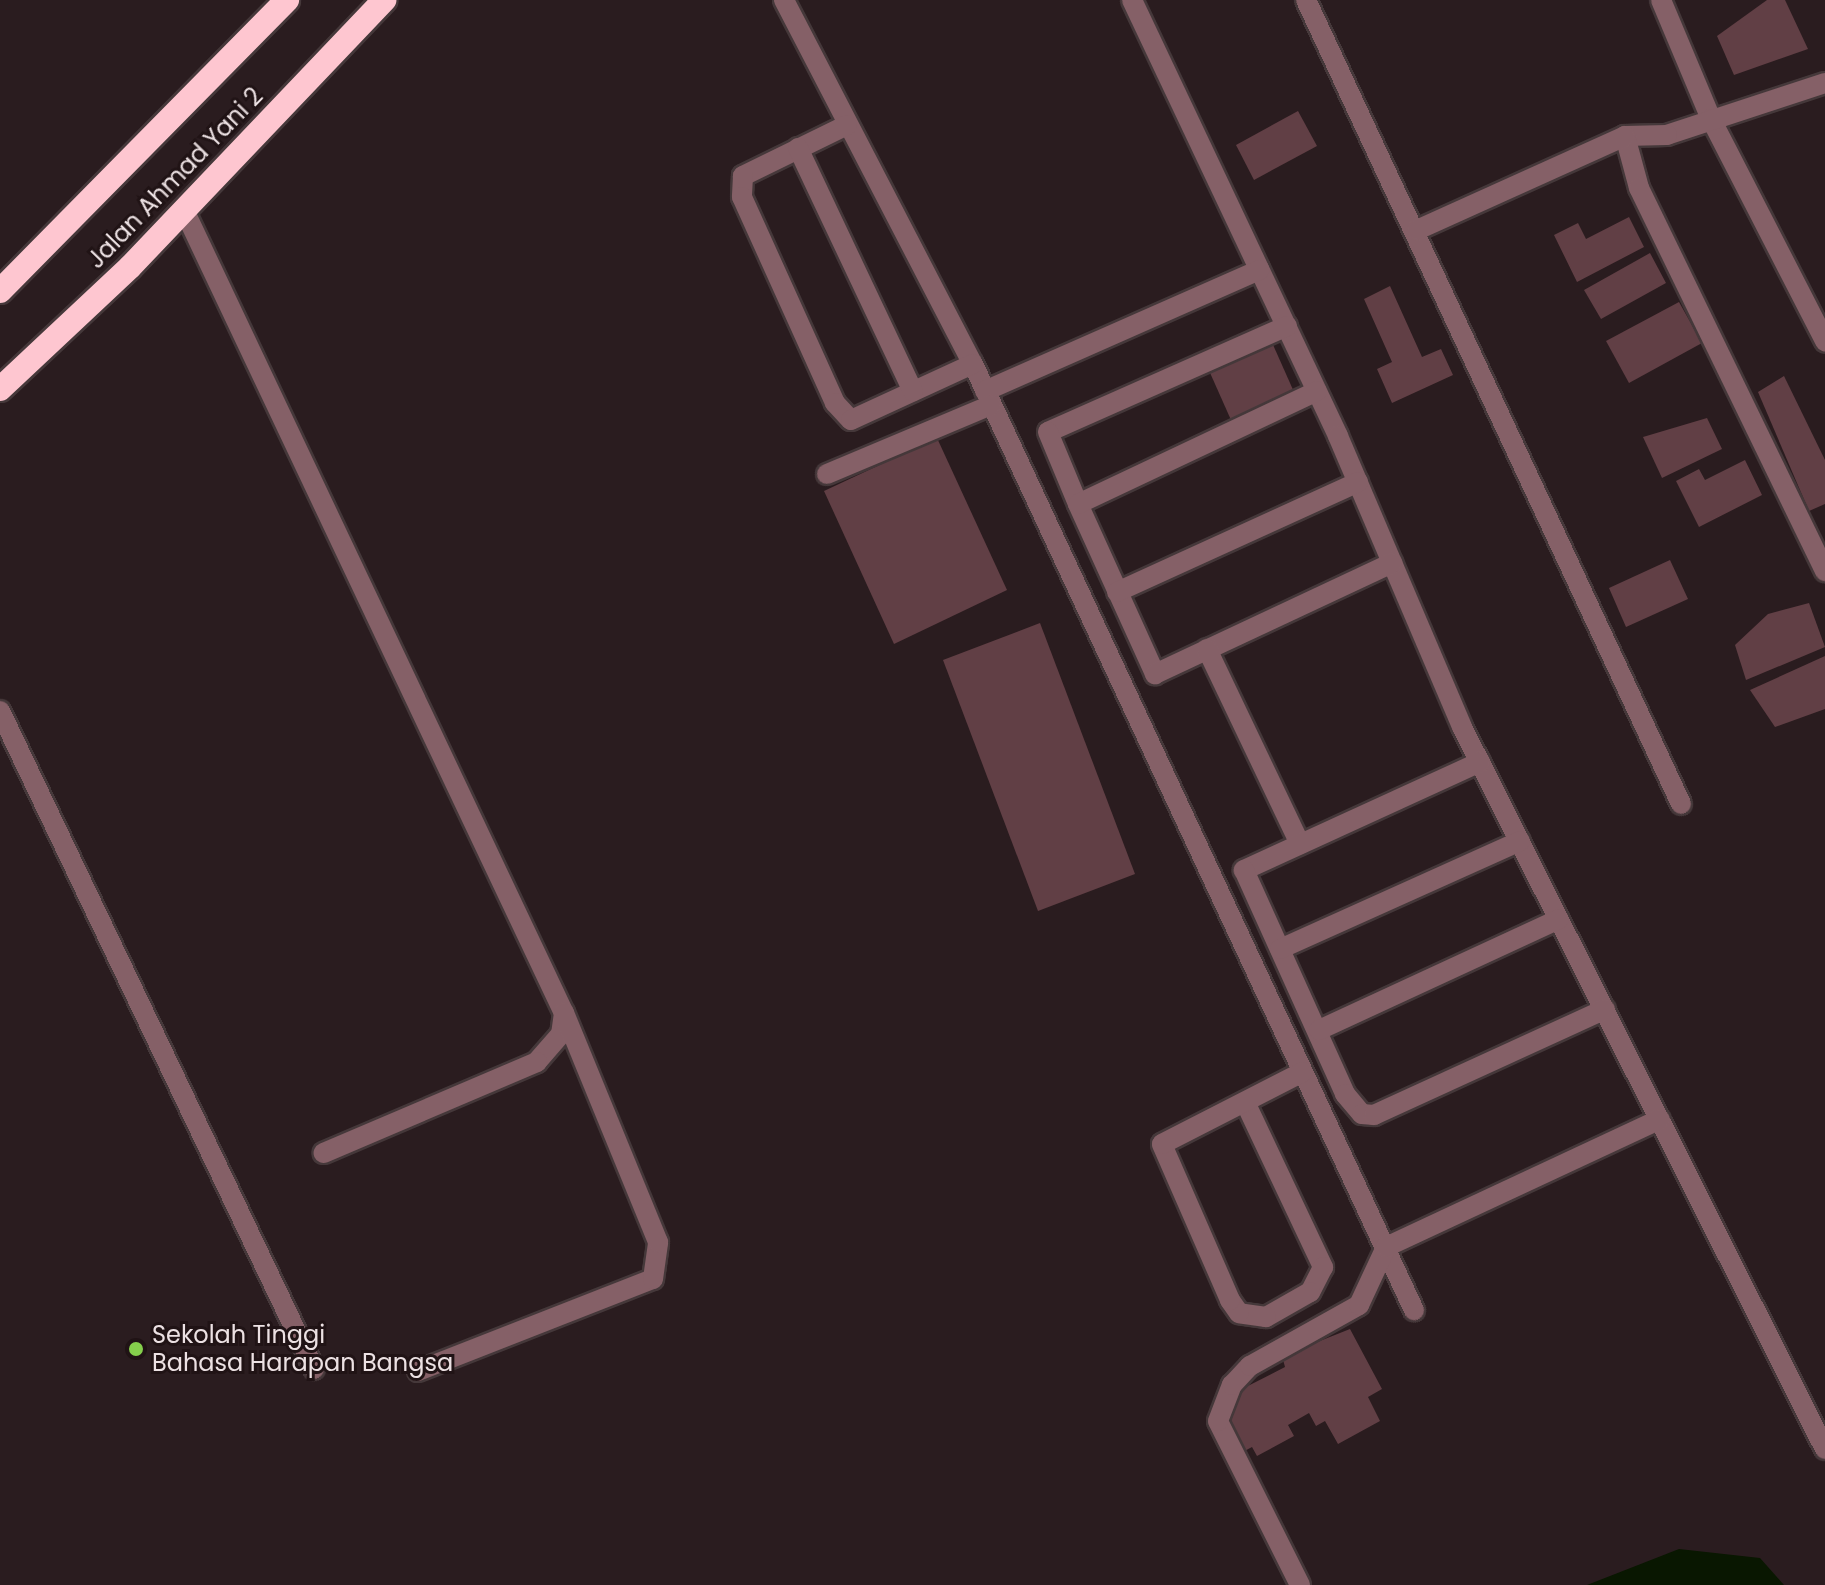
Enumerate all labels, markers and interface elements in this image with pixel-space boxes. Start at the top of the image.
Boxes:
street label: Jalan Ahmad Yani 2 [81,82,269,274]
place label: Sekolah Tinggi Bahasa Harapan Bangsa [152,1321,453,1377]
marker: Sekolah Tinggi Bahasa Harapan Bangsa [127,1340,145,1358]

